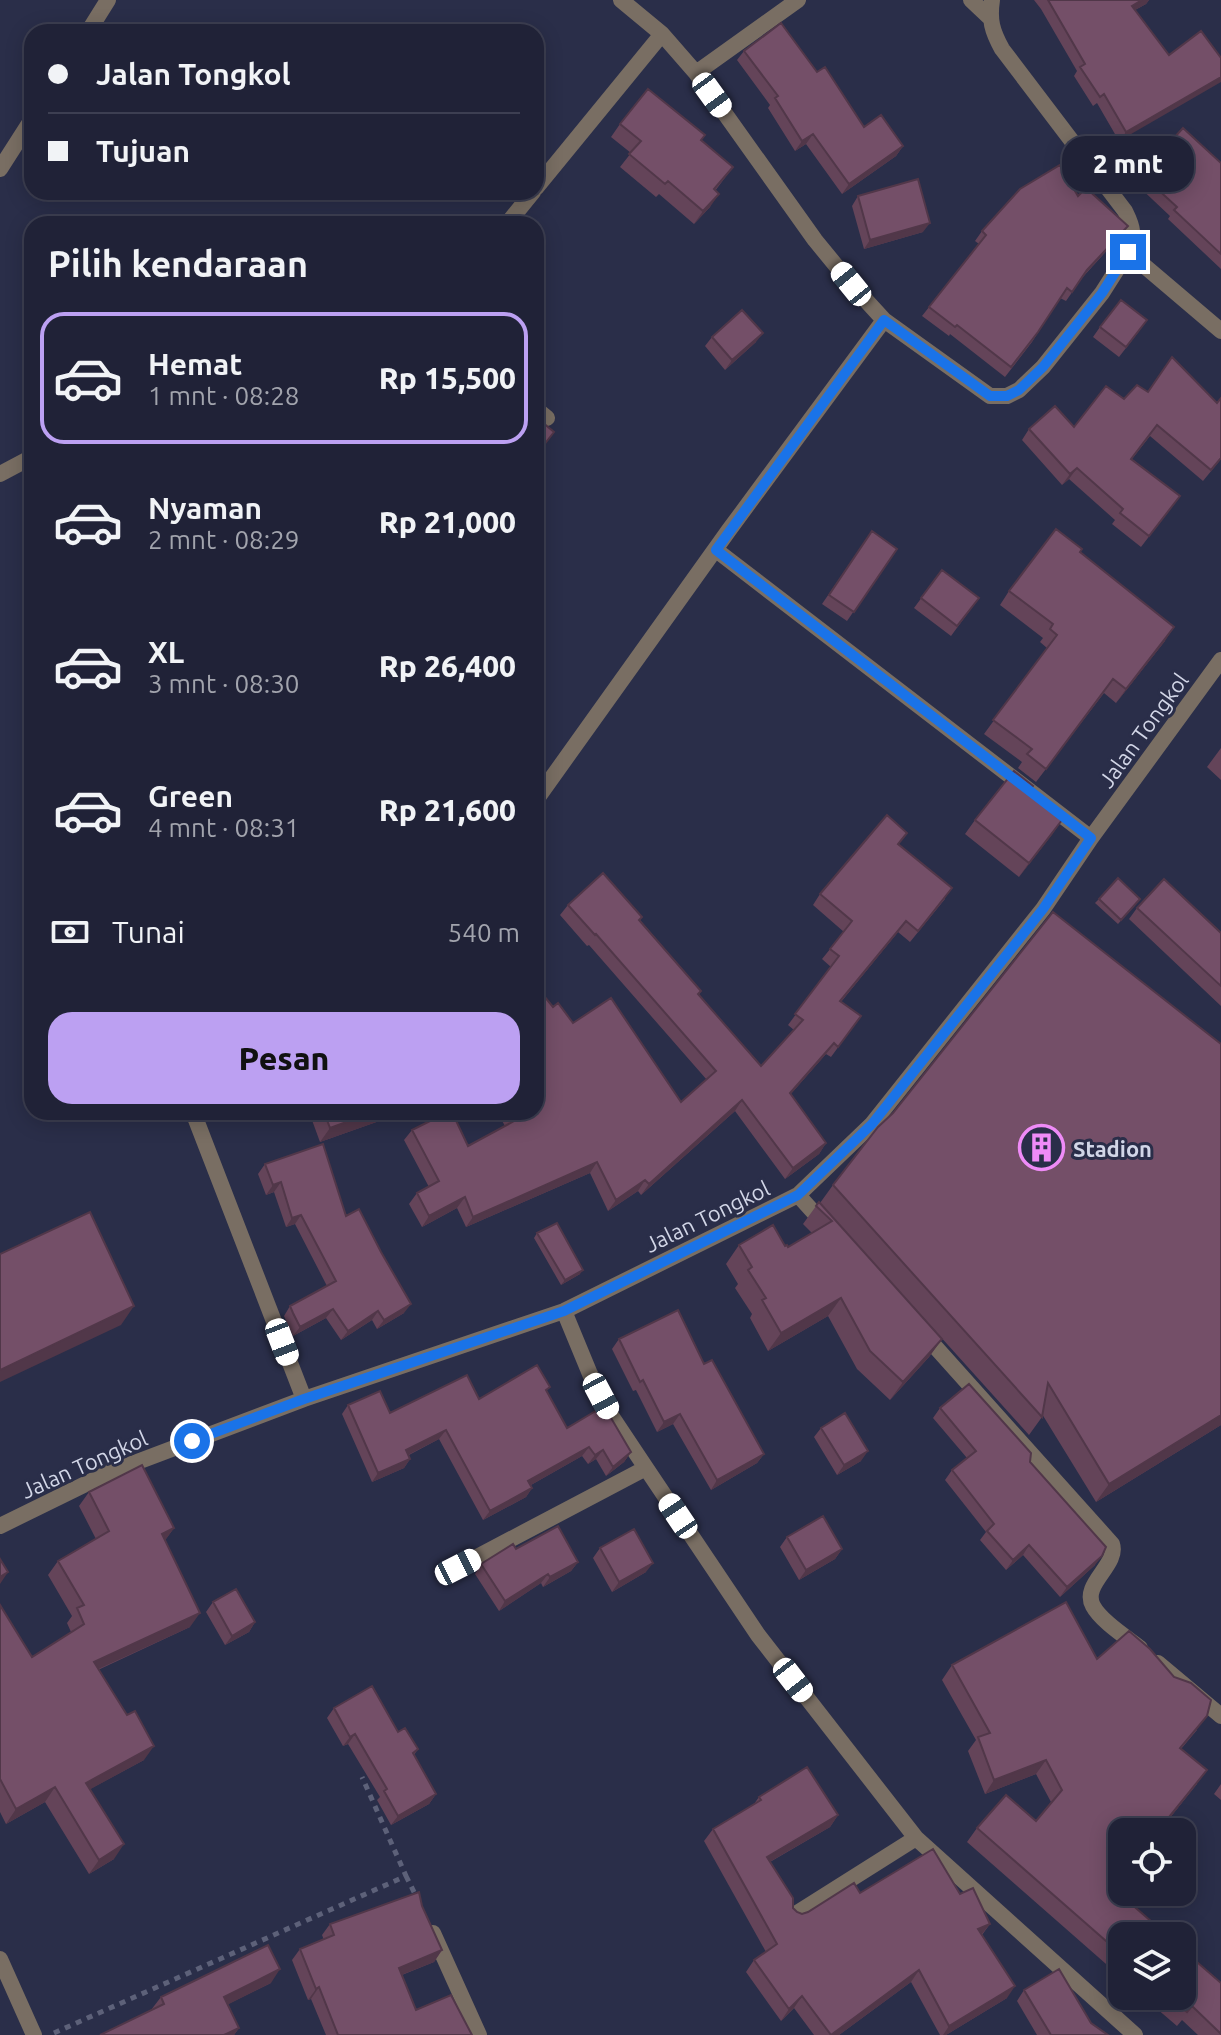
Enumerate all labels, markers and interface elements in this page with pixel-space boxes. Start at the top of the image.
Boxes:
text: Jalan Tongkol [96,57,291,91]
car [688,69,736,121]
text: Tujuan [96,134,190,168]
callout: 2 mnt [1062,136,1194,192]
text: 2 mnt [1093,149,1163,178]
route end [1110,234,1146,270]
text: Pilih kendaraan [48,243,308,284]
car [827,258,875,310]
icon: car [52,342,124,414]
text: Hemat [148,347,242,381]
text: Rp 15,500 [379,361,516,395]
text: 1 mnt · 08:28 [148,381,299,410]
icon: car [52,486,124,558]
text: Nyaman [148,491,262,525]
text: Rp 21,000 [379,505,516,539]
text: 2 mnt · 08:29 [148,525,299,554]
icon: car [52,630,124,702]
text: XL [148,635,184,669]
text: Rp 26,400 [379,649,516,683]
street label: Jalan Tongkol [1093,668,1193,792]
text: 3 mnt · 08:30 [148,669,299,698]
icon: car [52,774,124,846]
text: Green [148,779,233,813]
text: Rp 21,600 [379,793,516,827]
text: 4 mnt · 08:31 [148,813,299,842]
icon: cash [48,910,92,954]
text: Tunai [112,915,185,949]
text: 540 m [448,918,520,947]
button: Pesan [48,1012,520,1104]
building icon: Stadion [1018,1124,1066,1172]
place label: Stadion [1073,1136,1152,1161]
street label: Jalan Tongkol [641,1175,774,1257]
car [262,1315,302,1369]
car [579,1369,623,1423]
route start [174,1423,210,1459]
street label: Jalan Tongkol [17,1425,151,1503]
car [655,1489,701,1543]
car [431,1545,485,1589]
car [769,1654,817,1706]
map controls [1108,1818,1196,2010]
button: locate [1108,1818,1196,1906]
button: layers [1108,1922,1196,2010]

